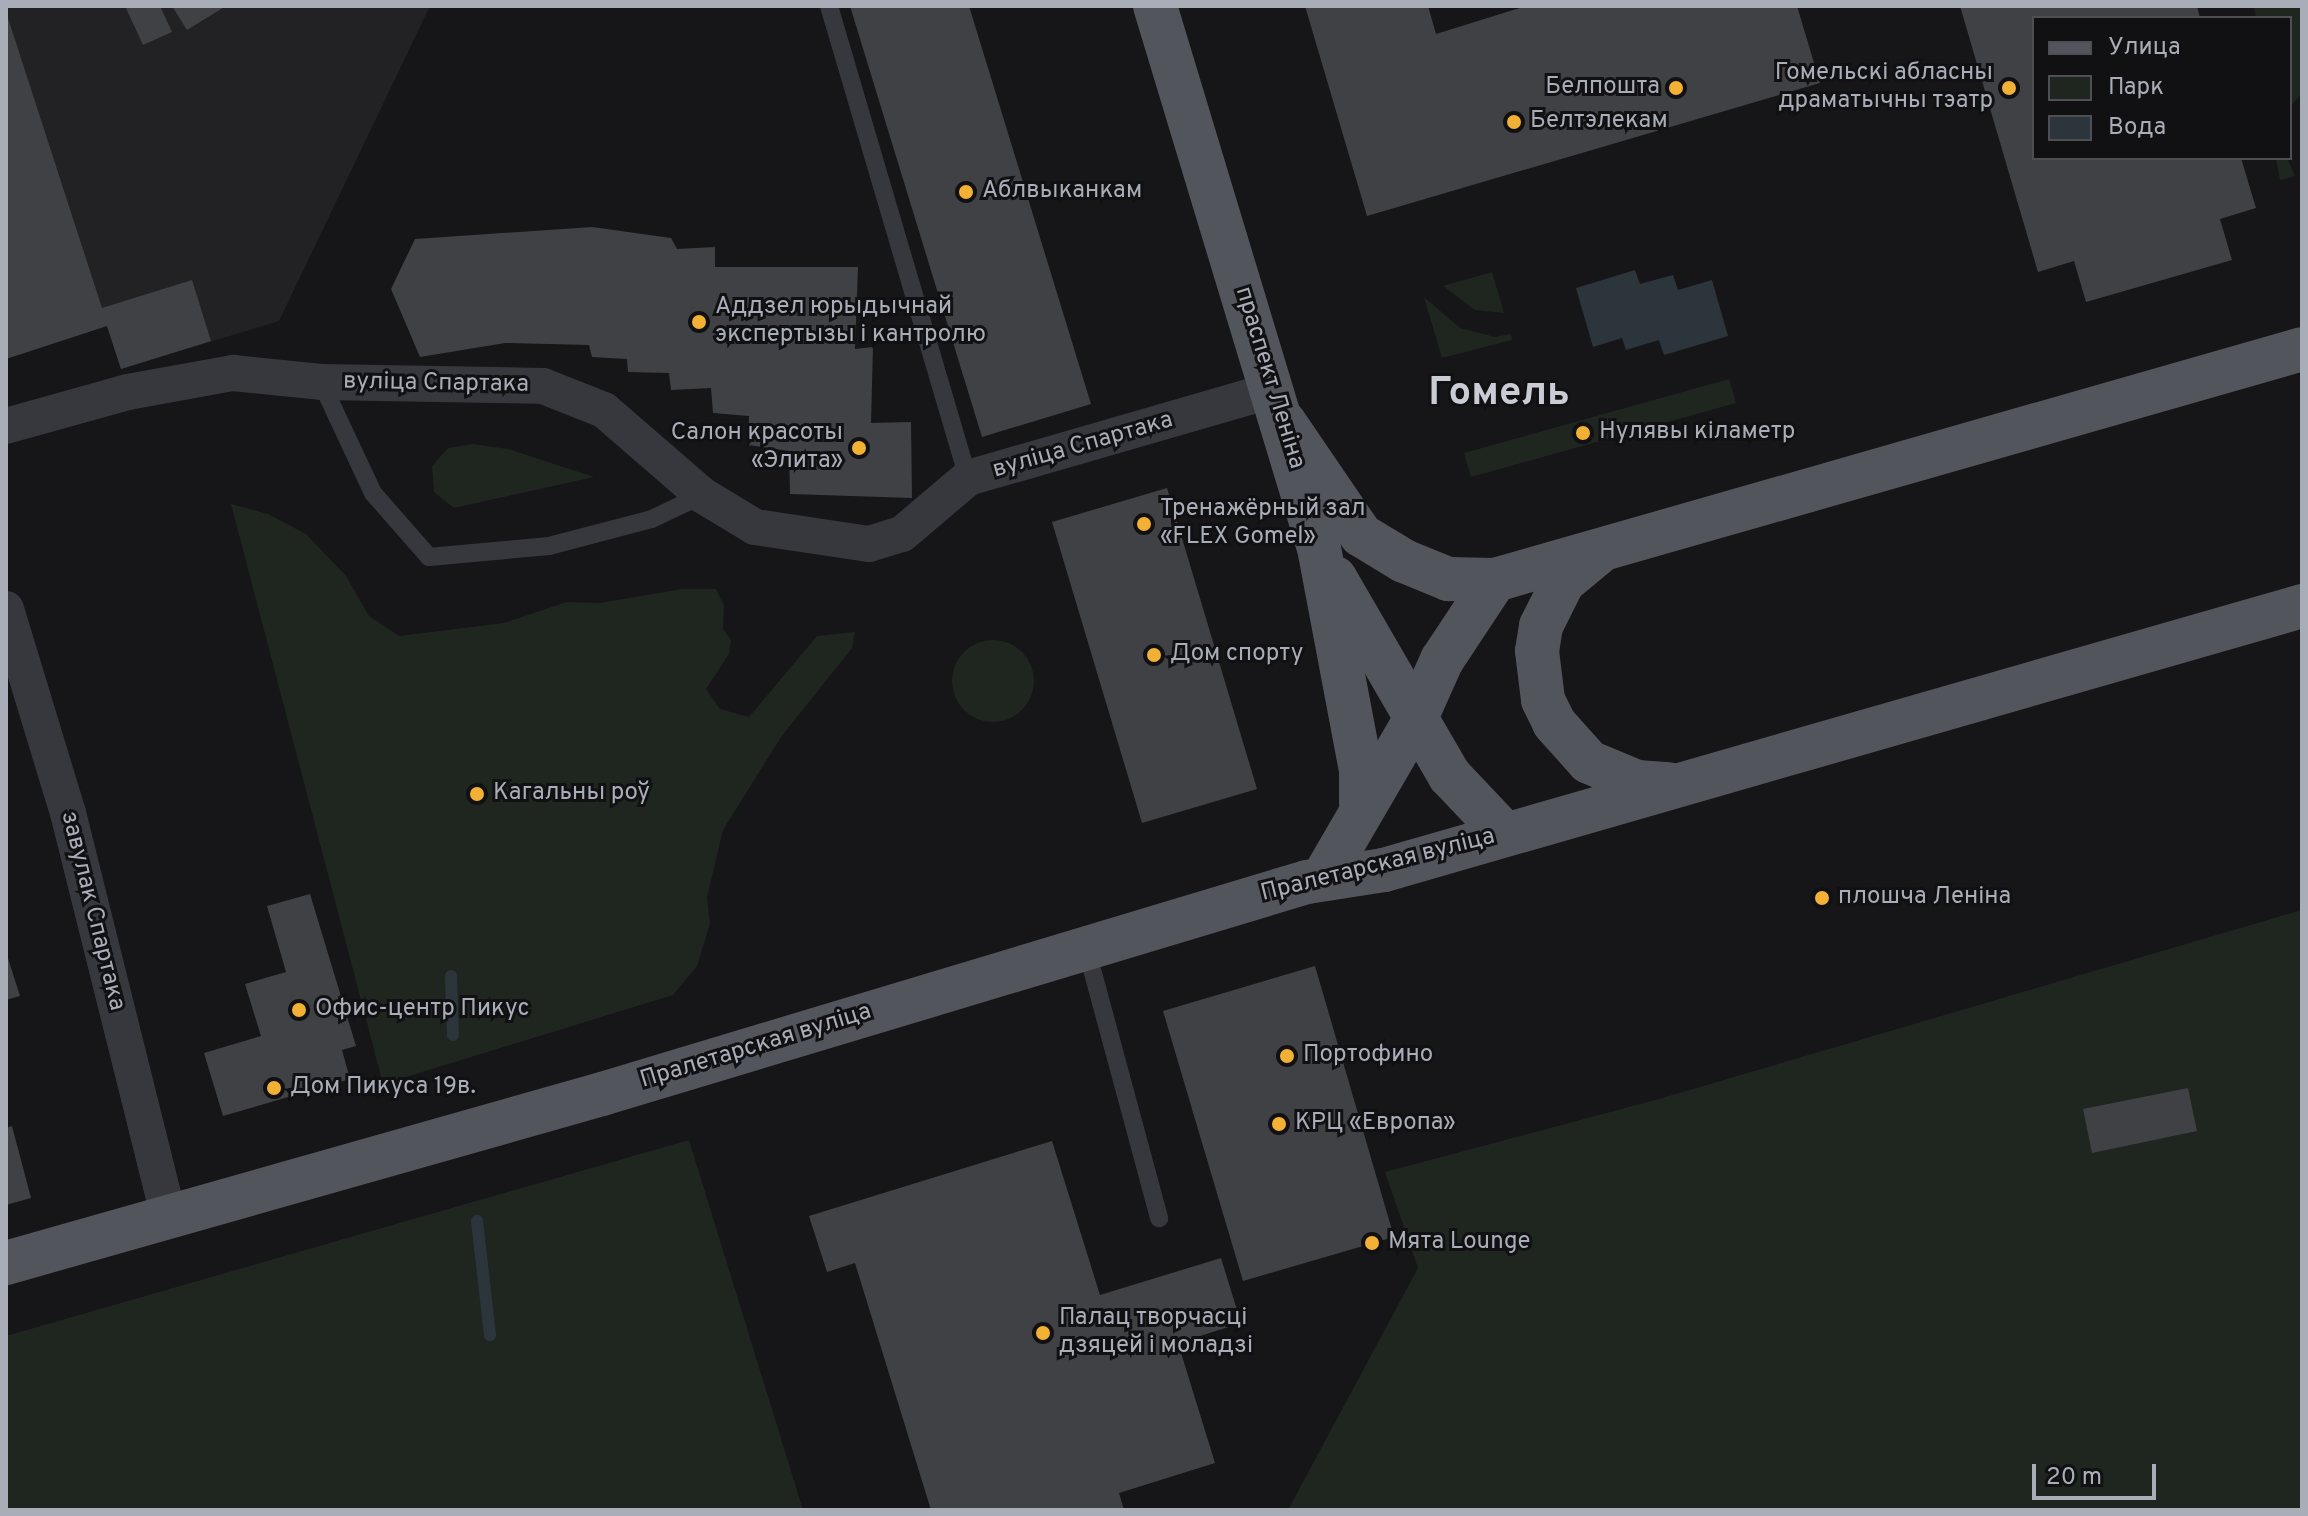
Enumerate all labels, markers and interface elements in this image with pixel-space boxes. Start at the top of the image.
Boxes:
legend [2032,16,2292,160]
text: Улица [2108,33,2181,63]
place label: Гомельскі абласны драматычны тэатр [1775,60,1993,116]
text: Парк [2108,73,2164,103]
place label: Белпошта [1545,74,1660,102]
marker: Белпошта [1667,79,1685,97]
marker: Гомельскі абласны драматычны тэатр [2000,79,2018,97]
place label: Белтэлекам [1530,108,1668,136]
marker: Белтэлекам [1505,113,1523,131]
text: Вода [2108,113,2166,143]
place label: Аблвыканкам [982,178,1142,206]
marker: Аблвыканкам [957,183,975,201]
street label: праспект Леніна [1228,283,1310,473]
place label: Аддзел юрыдычнай экспертызы і кантролю [715,294,986,350]
marker: Аддзел юрыдычнай экспертызы і кантролю [690,313,708,331]
street label: вуліца Спартака [343,368,529,400]
district label: Гомель [1428,370,1570,418]
street label: вуліца Спартака [990,407,1176,485]
place label: Нулявы кіламетр [1599,419,1795,447]
place label: Салон красоты «Элита» [671,420,843,476]
marker: Нулявы кіламетр [1574,424,1592,442]
marker: Салон красоты «Элита» [850,439,868,457]
place label: Тренажёрный зал «FLEX Gomel» [1160,496,1366,552]
marker: Тренажёрный зал «FLEX Gomel» [1135,515,1153,533]
place label: Дом спорту [1170,641,1303,669]
marker: Дом спорту [1145,646,1163,664]
place label: Кагальны роў [493,780,650,808]
marker: Кагальны роў [468,785,486,803]
street label: завулак Спартака [53,808,131,1014]
street label: Пралетарская вуліца [1258,823,1498,909]
place label: плошча Леніна [1838,884,2011,912]
marker: плошча Леніна [1813,889,1831,907]
place label: Офис-центр Пикус [315,996,530,1024]
street label: Пралетарская вуліца [637,998,875,1096]
marker: Офис-центр Пикус [290,1001,308,1019]
place label: Портофино [1303,1042,1433,1070]
marker: Портофино [1278,1047,1296,1065]
place label: Дом Пикуса 19в. [290,1074,476,1102]
marker: Дом Пикуса 19в. [265,1079,283,1097]
place label: КРЦ «Европа» [1295,1110,1456,1138]
marker: КРЦ «Европа» [1270,1115,1288,1133]
place label: Мята Lounge [1388,1229,1530,1257]
marker: Мята Lounge [1363,1234,1381,1252]
place label: Палац творчасці дзяцей і моладзі [1059,1305,1253,1361]
marker: Палац творчасці дзяцей і моладзі [1034,1324,1052,1342]
scale bar [2036,1448,2160,1498]
text: 20 m [2046,1463,2102,1493]

